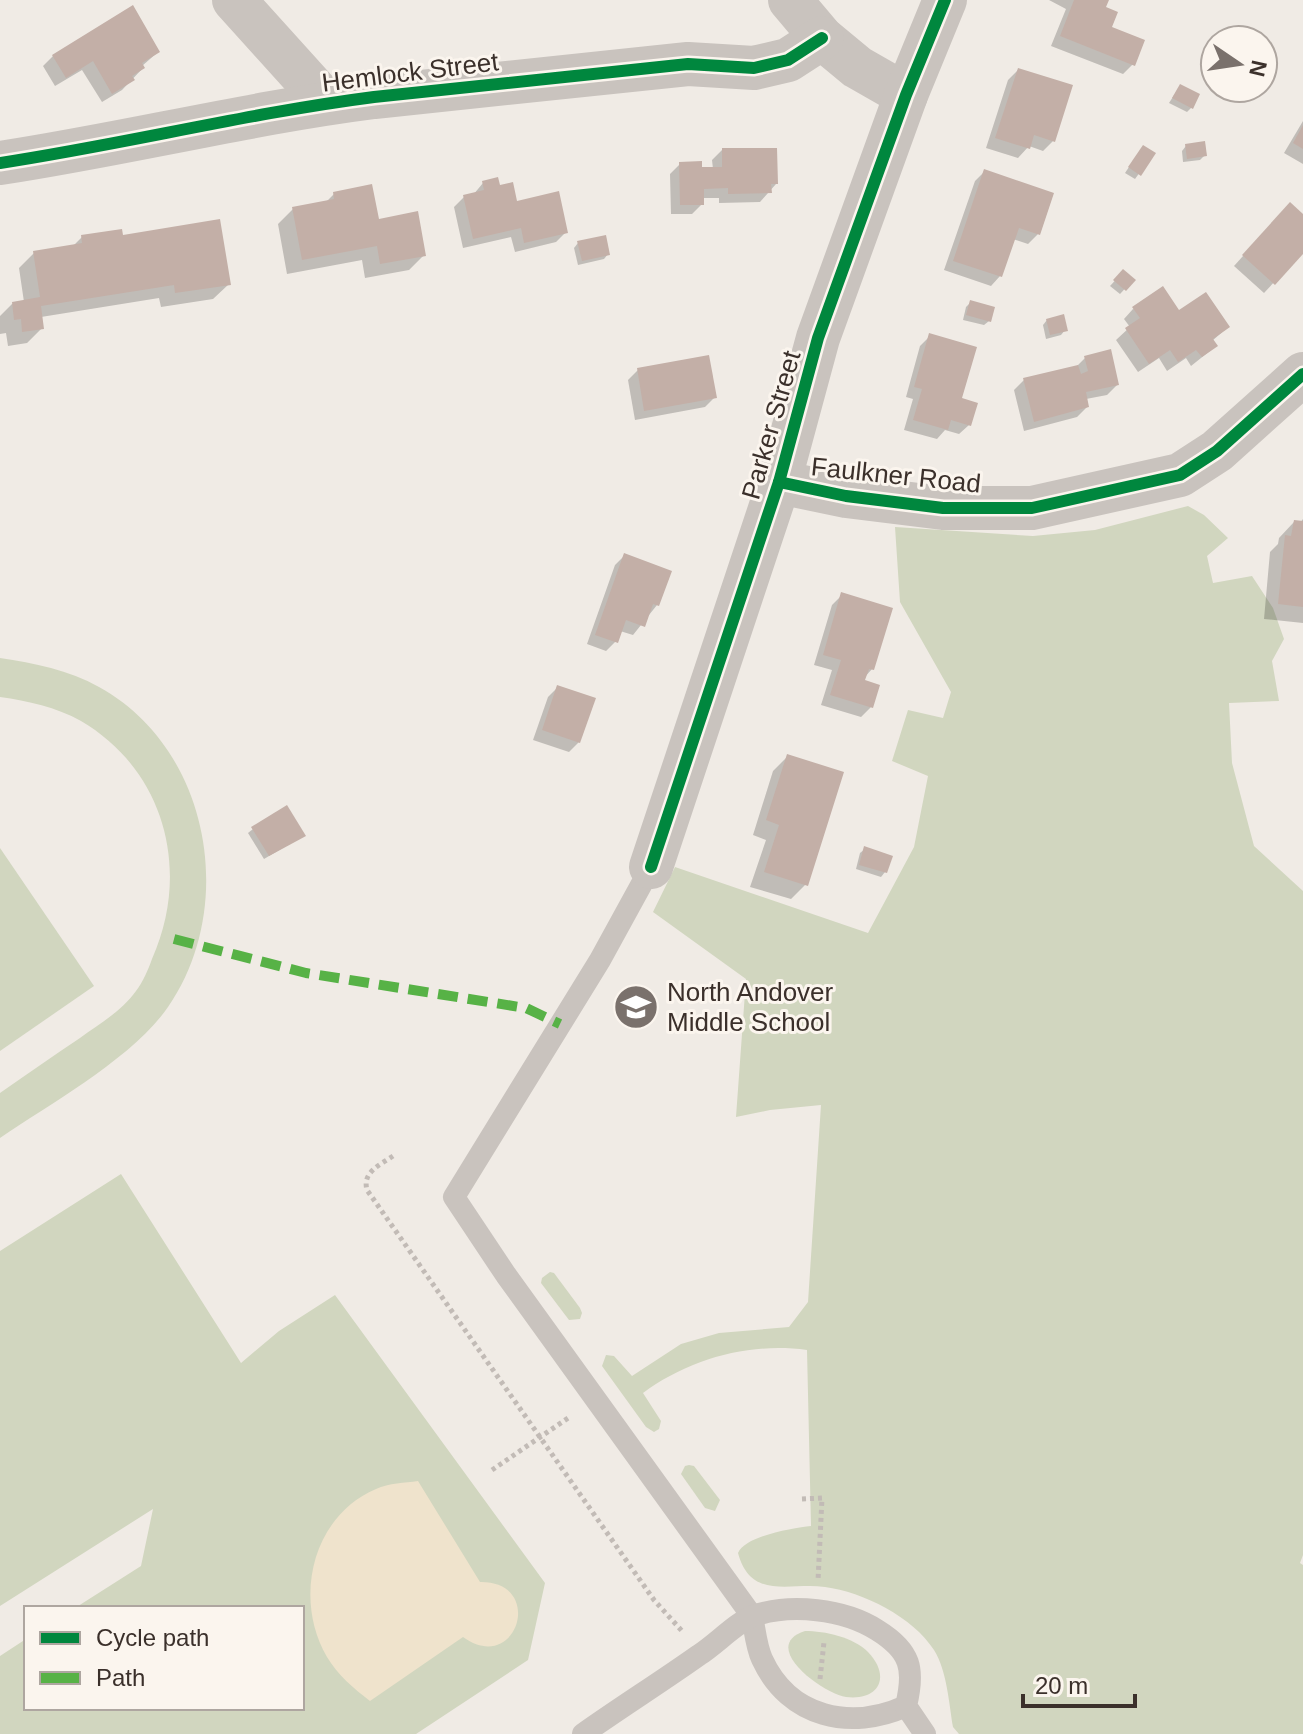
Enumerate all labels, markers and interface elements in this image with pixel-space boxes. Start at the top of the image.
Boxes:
north arrow [1199,24,1279,104]
street label: Hemlock Street [320,46,501,98]
text: N [1244,58,1272,79]
street label: Parker Street [735,347,807,503]
street label: Faulkner Road [810,451,982,499]
place label: North Andover Middle School [667,977,834,1037]
school or university icon: North Andover Middle School [612,983,660,1031]
legend [24,1606,304,1710]
text: Cycle path [96,1624,209,1651]
scale bar [1023,1658,1135,1708]
text: Path [96,1664,145,1691]
text: 20 m [1035,1672,1088,1699]

